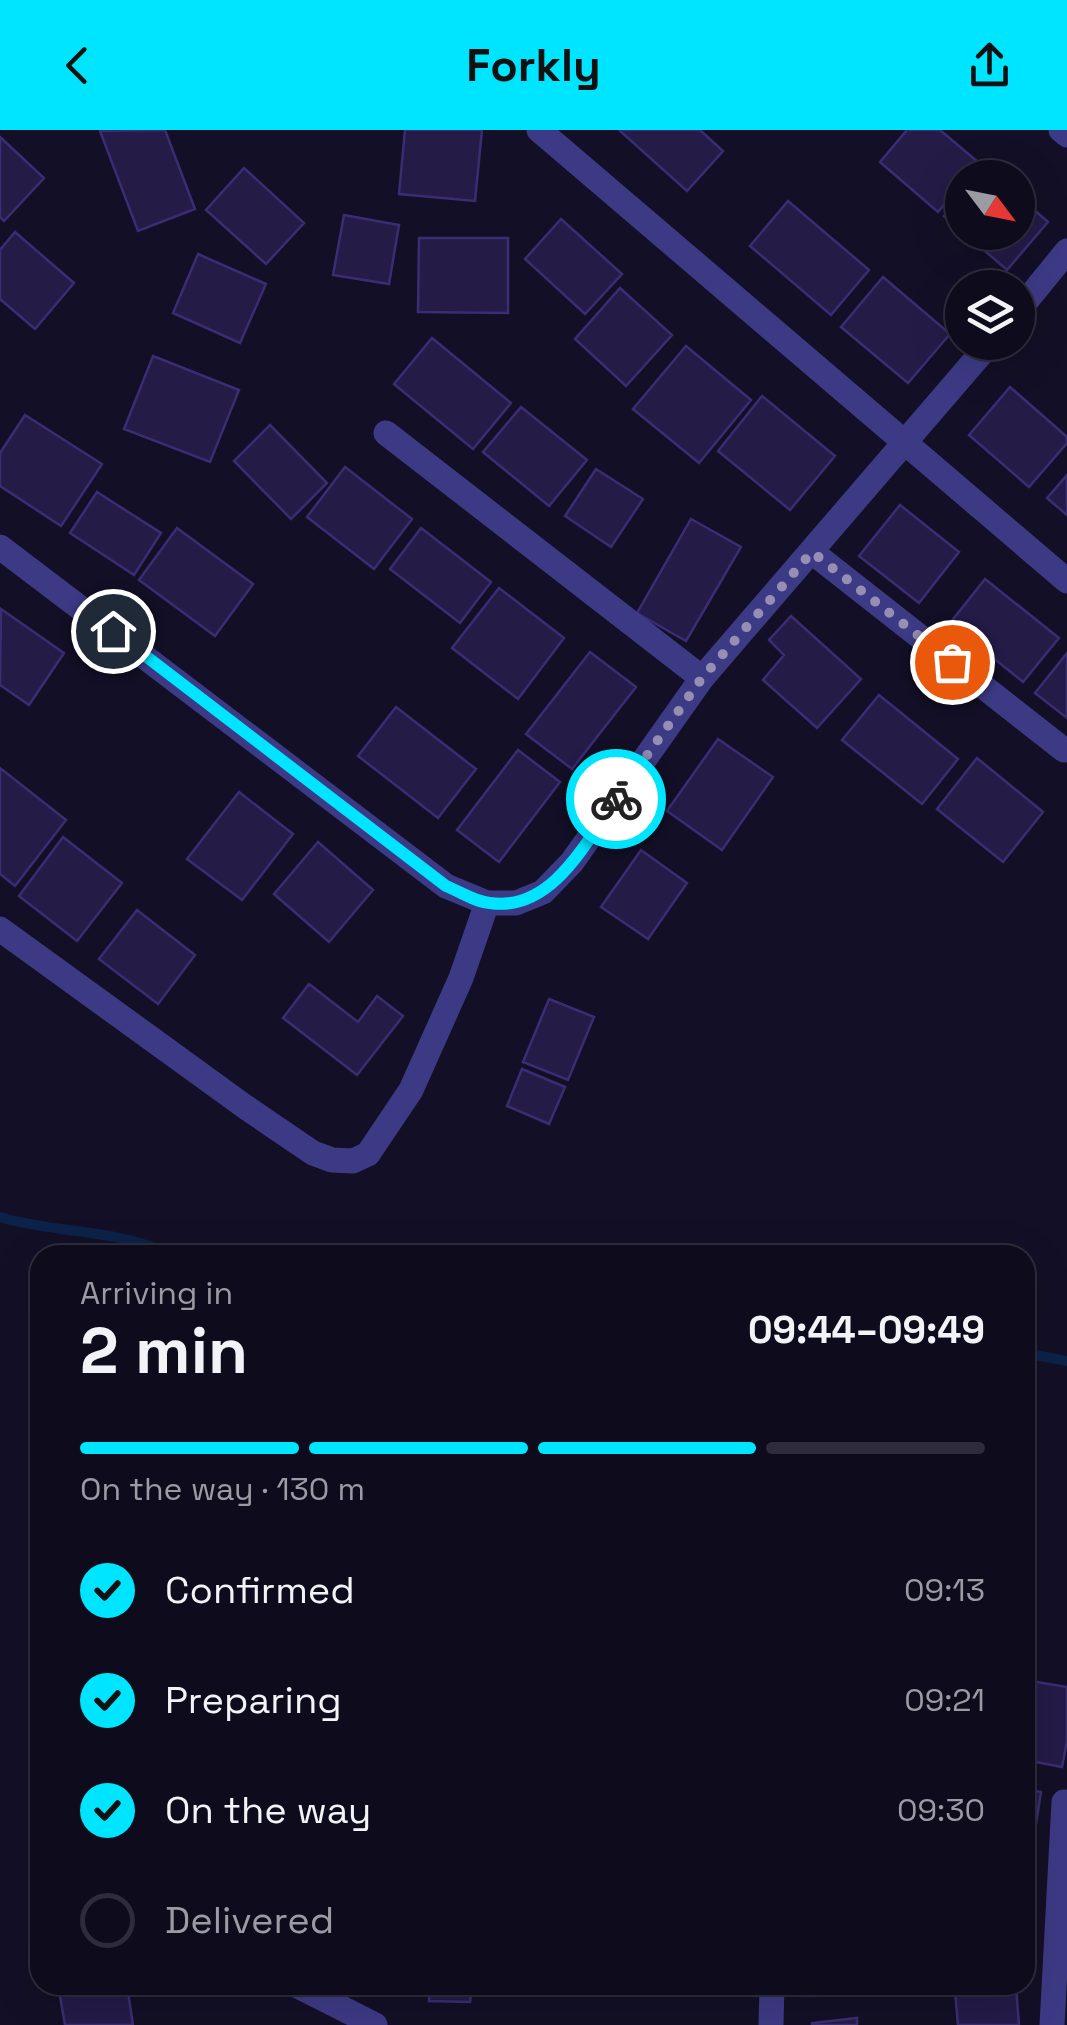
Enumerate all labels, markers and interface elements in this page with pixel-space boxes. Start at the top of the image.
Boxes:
text: Forkly [466,37,601,94]
icon: back [50,38,105,93]
icon: share [962,38,1017,93]
north arrow [945,160,1035,250]
map controls [945,160,1035,360]
button: layers [945,270,1035,360]
pin [71,589,156,674]
icon: home [86,604,141,659]
pin [910,620,995,705]
icon: bag [925,635,980,690]
courier [566,749,666,849]
icon: bike [589,772,644,827]
text: Arriving in [80,1273,233,1313]
text: 09:44–09:49 [748,1306,985,1354]
text: 2 min [80,1309,248,1392]
text: On the way · 130 m [80,1469,365,1509]
icon: check [80,1563,135,1618]
text: Confirmed [165,1566,355,1614]
text: 09:13 [904,1570,985,1610]
icon: check [80,1673,135,1728]
text: Preparing [165,1676,342,1724]
text: 09:21 [904,1680,985,1720]
icon: check [80,1783,135,1838]
text: On the way [165,1786,371,1834]
text: 09:30 [897,1790,985,1830]
text: Delivered [165,1896,334,1944]

